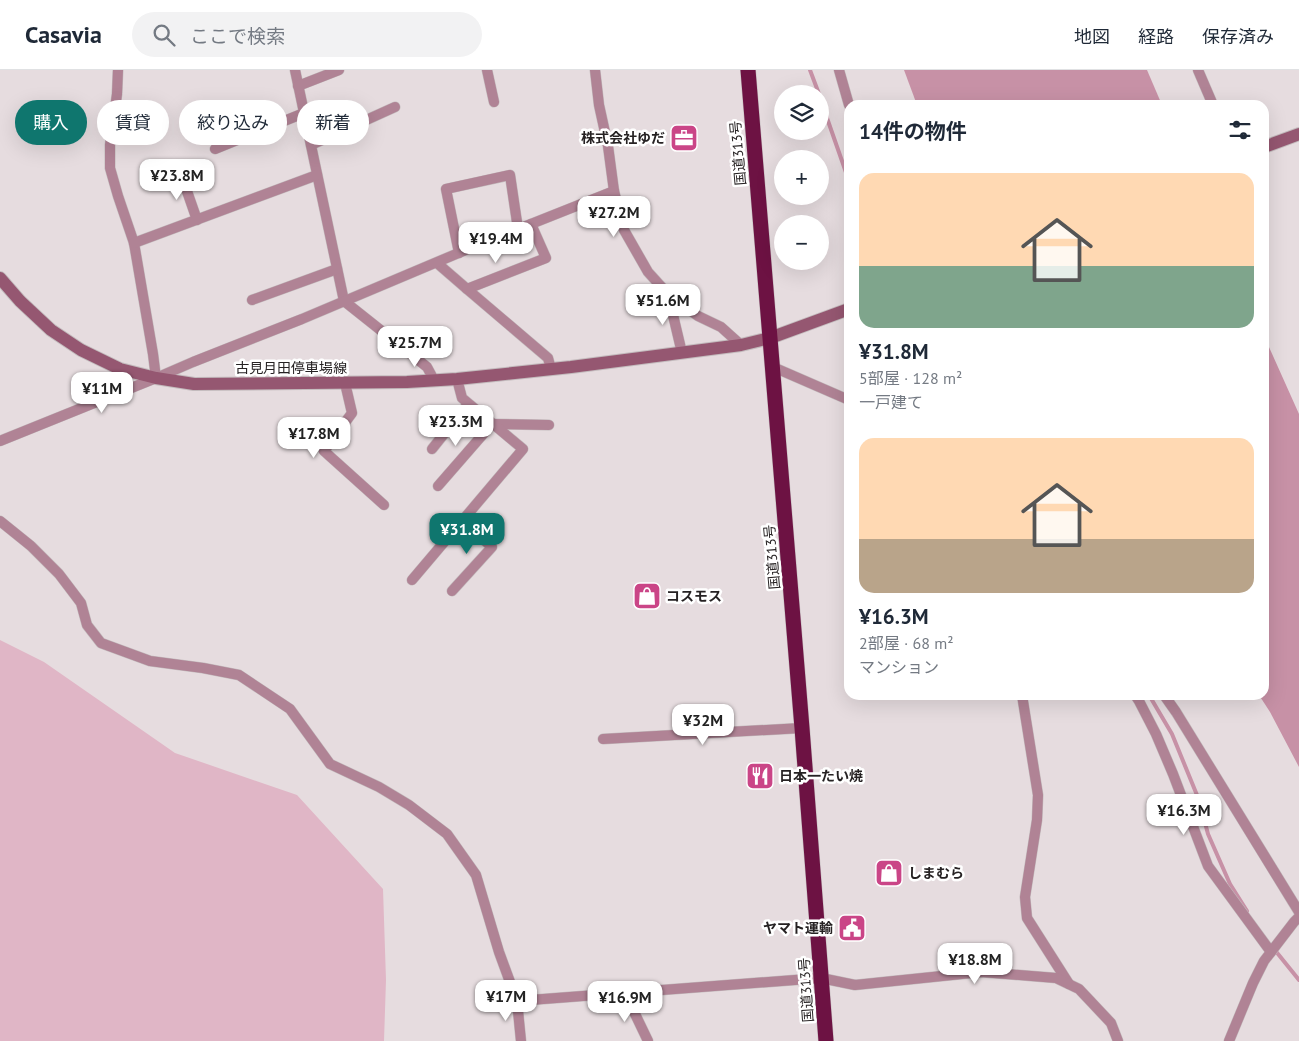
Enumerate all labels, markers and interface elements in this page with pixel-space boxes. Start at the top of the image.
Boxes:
search box [132,12,482,57]
text: Casavia [25,19,102,50]
icon: search [150,21,178,49]
text: ここで検索 [190,24,285,48]
text: 地図 [1074,25,1110,48]
text: 経路 [1138,25,1174,48]
text: 保存済み [1202,25,1274,48]
map controls [774,85,829,270]
button: layers [774,85,829,140]
chip: 購入 [15,100,87,145]
chip: 賃貸 [97,100,169,145]
chip: 絞り込み [179,100,287,145]
chip: 新着 [297,100,369,145]
icon: filters [1226,116,1254,144]
text: 14件の物件 [859,118,967,145]
street label: 国道313号 [726,120,750,186]
office icon: 株式会社ゆだ [669,123,699,153]
place label: 株式会社ゆだ [581,129,665,147]
button: + [774,150,829,205]
pin: ¥23.8M [136,158,218,201]
text: ¥23.8M [150,165,204,185]
pin: ¥27.2M [573,196,655,238]
text: ¥27.2M [588,202,640,222]
icon: home [1012,205,1102,295]
button: − [774,215,829,270]
pin: ¥19.4M [455,222,537,264]
text: ¥19.4M [469,228,523,248]
pin: ¥51.6M [622,284,704,326]
text: ¥51.6M [636,290,690,310]
pin: ¥25.7M [374,326,456,368]
text: ¥25.7M [388,332,442,352]
text: ¥31.8M [859,338,929,365]
street label: 古見月田停車場線 [235,359,347,377]
text: 5部屋 · 128 m² [859,368,962,388]
pin: ¥11M [72,372,132,414]
text: ¥11M [82,378,122,398]
text: 一戸建て [859,392,923,412]
pin: ¥23.3M [415,404,497,447]
text: ¥23.3M [429,411,483,431]
pin: ¥17.8M [273,416,355,459]
text: ¥17.8M [288,423,340,443]
icon: home [1012,470,1102,560]
pin: ¥31.8M [426,512,508,555]
text: ¥31.8M [440,519,494,539]
street label: 国道313号 [760,524,784,590]
shop icon: コスモス [632,581,662,611]
place label: コスモス [666,587,722,605]
text: ¥16.3M [859,603,929,630]
text: 2部屋 · 68 m² [859,633,954,653]
text: マンション [859,657,939,677]
pin: ¥32M [673,704,733,746]
text: ¥32M [683,710,723,730]
restaurant icon: 日本一たい焼 [745,761,775,791]
place label: 日本一たい焼 [779,767,863,785]
pin: ¥16.3M [1143,794,1225,836]
text: ¥16.3M [1157,800,1211,820]
shop icon: しまむら [874,858,904,888]
place label: しまむら [908,864,964,882]
public building icon: ヤマト運輸 [837,913,867,943]
place label: ヤマト運輸 [763,919,833,937]
pin: ¥18.8M [934,942,1016,985]
text: ¥18.8M [948,949,1002,969]
street label: 国道313号 [795,957,817,1023]
pin: ¥17M [476,980,536,1022]
pin: ¥16.9M [584,980,666,1023]
text: ¥17M [486,986,526,1006]
text: ¥16.9M [598,987,652,1007]

